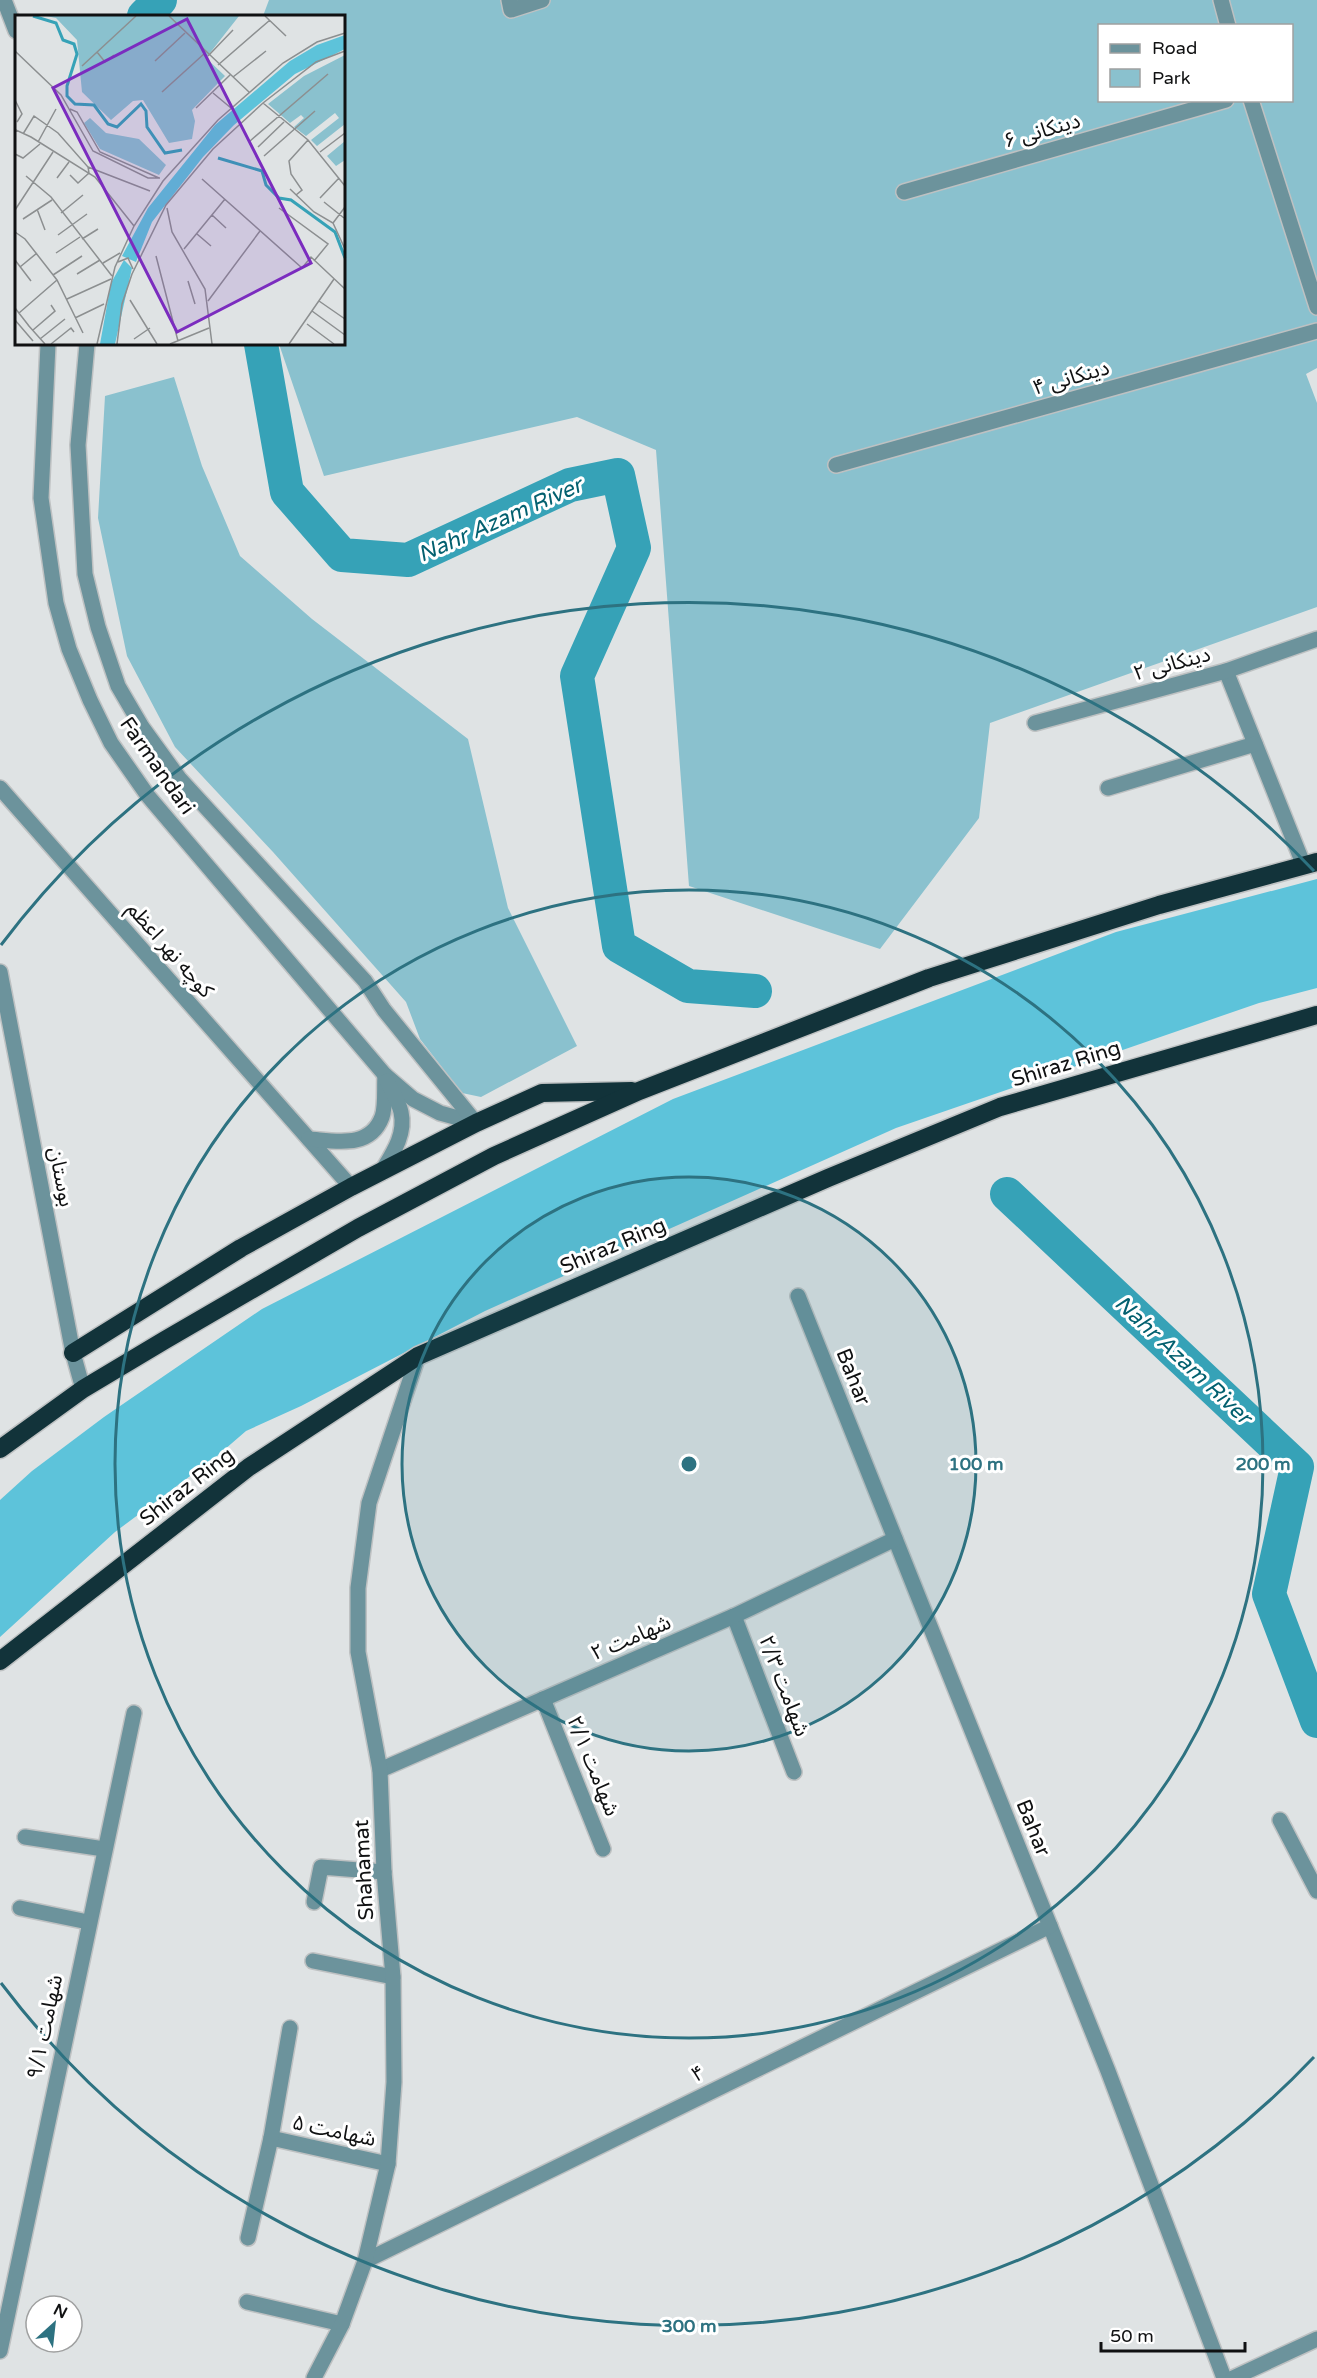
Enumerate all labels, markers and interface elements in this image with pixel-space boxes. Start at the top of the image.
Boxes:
inset map [15,15,345,345]
legend [1098,24,1293,102]
text: Road [1152,37,1197,59]
text: Park [1152,67,1191,89]
street label: ۶ دینکانی [1001,108,1083,154]
street label: ۴ دینکانی [1030,355,1112,401]
water label: Nahr Azam River [414,471,588,568]
street label: ۲ دینکانی [1131,642,1213,686]
street label: Farmandari [114,712,200,820]
street label: کوچه نهر اعظم [120,897,219,1005]
street label: Shiraz Ring [1008,1036,1124,1092]
street label: بوستان [43,1145,79,1209]
street label: Shiraz Ring [556,1212,670,1280]
water label: Nahr Azam River [1110,1290,1258,1432]
street label: Bahar [830,1345,876,1409]
street label: Shiraz Ring [135,1442,239,1532]
text: 100 m [948,1453,1004,1475]
text: 200 m [1235,1453,1291,1475]
centre of rings [679,1454,699,1474]
street label: ۲ شهامت [587,1610,675,1666]
street label: ۲/۳ شهامت [753,1632,815,1740]
street label: ۲/۱ شهامت [562,1712,624,1820]
street label: Bahar [1010,1796,1056,1860]
street label: Shahamat [349,1819,379,1921]
street label: ۹/۱ شهامت [22,1973,68,2081]
street label: ۴ [687,2060,709,2088]
street label: ۵ شهامت [290,2110,378,2152]
north arrow [24,2294,84,2354]
text: N [50,2300,71,2323]
text: 300 m [661,2315,717,2337]
scale bar [1101,2315,1245,2353]
text: 50 m [1110,2325,1154,2347]

